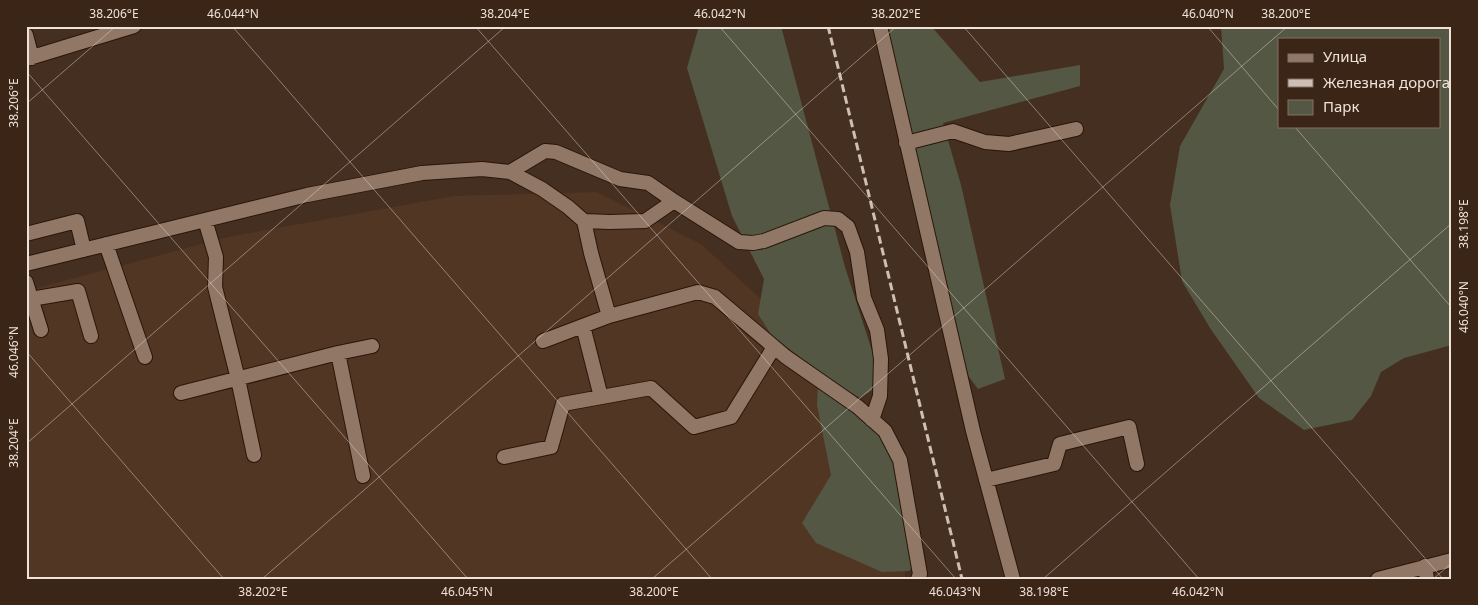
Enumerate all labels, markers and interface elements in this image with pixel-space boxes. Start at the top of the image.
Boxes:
text: 38.206°E [89,5,139,22]
text: 46.044°N [207,5,259,22]
text: 38.204°E [480,5,530,22]
text: 46.042°N [694,5,746,22]
text: 38.202°E [871,5,921,22]
text: 46.040°N [1182,5,1234,22]
text: 38.200°E [1261,5,1311,22]
legend [1278,38,1440,128]
text: Улица [1323,46,1367,66]
text: Железная дорога [1323,72,1450,92]
text: 38.206°E [5,78,22,128]
text: Парк [1323,96,1359,116]
text: 38.198°E [1455,199,1472,249]
text: 46.040°N [1455,281,1472,333]
text: 46.046°N [5,326,22,378]
text: 38.204°E [5,418,22,468]
text: 38.202°E [238,583,288,600]
text: 46.045°N [441,583,493,600]
text: 38.200°E [629,583,679,600]
text: 46.043°N [929,583,981,600]
text: 38.198°E [1019,583,1069,600]
text: 46.042°N [1172,583,1224,600]

